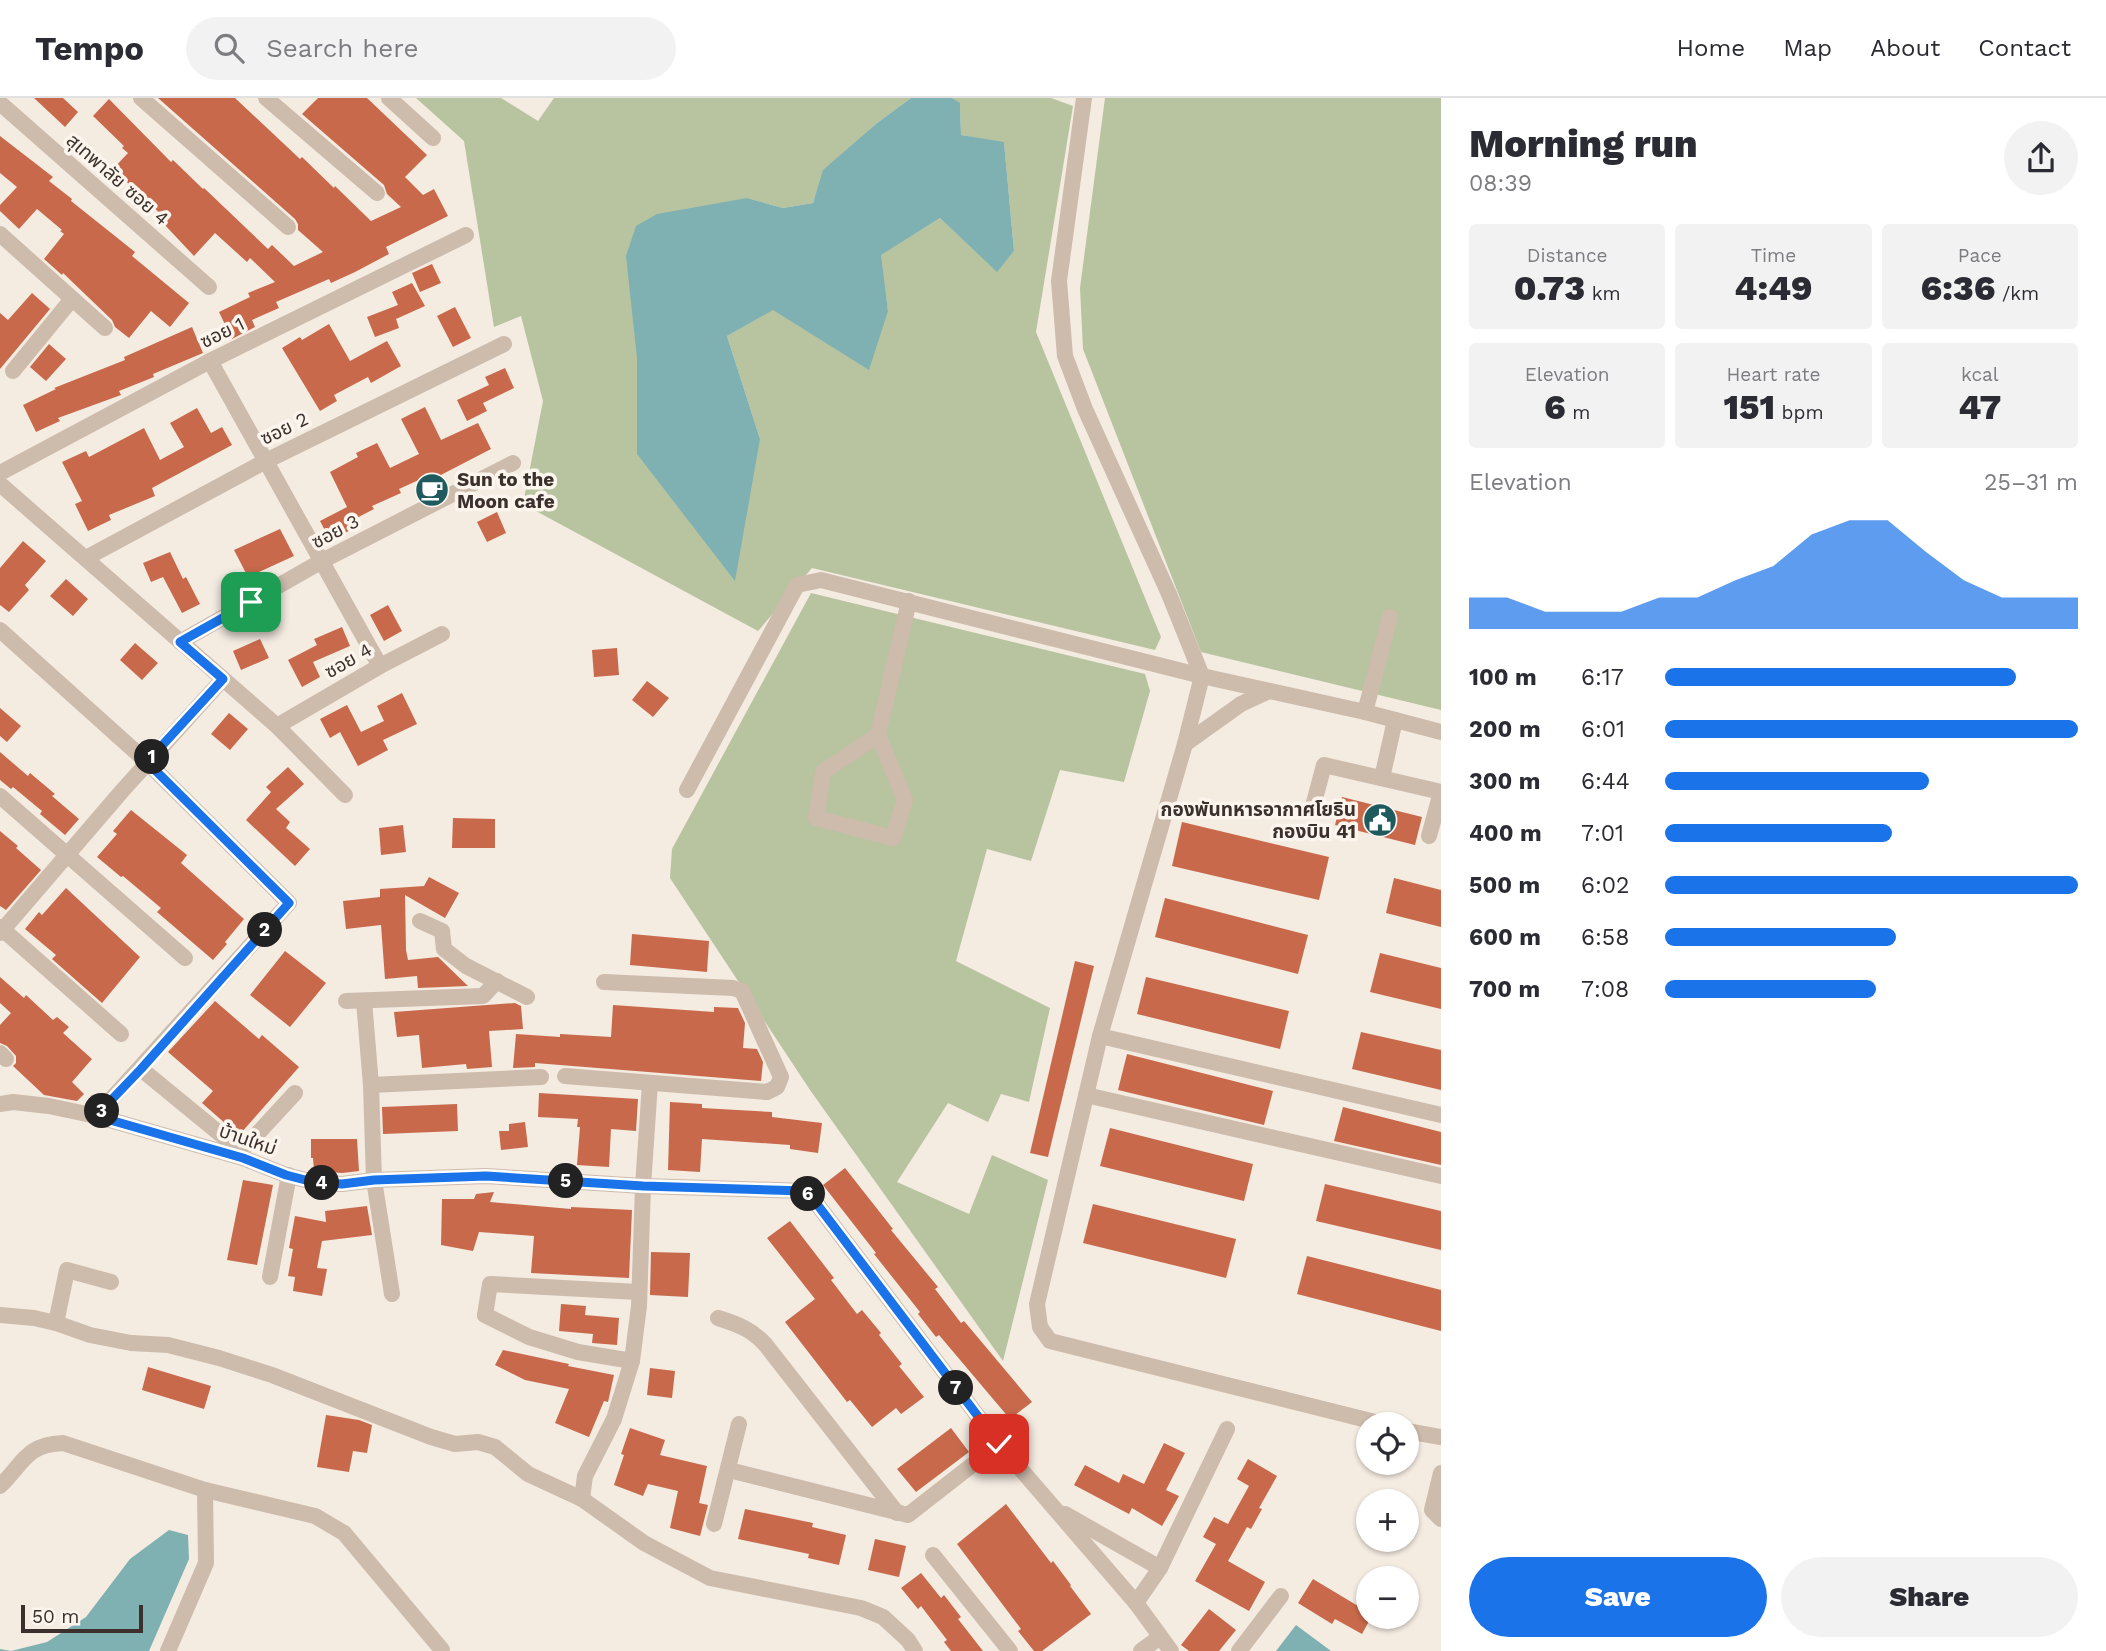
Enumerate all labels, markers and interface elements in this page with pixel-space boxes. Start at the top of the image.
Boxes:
search box [186,17,676,80]
text: Tempo [35,29,144,68]
icon: search [210,29,248,67]
text: Search here [266,33,419,63]
text: Home [1677,34,1745,62]
text: Map [1783,34,1832,62]
text: About [1870,34,1940,62]
text: Contact [1978,34,2071,62]
button: share [2004,121,2078,195]
text: Morning run [1469,122,1698,166]
street label: สุเทพาลัย ซอย 4 [62,129,174,230]
text: 08:39 [1469,170,1532,197]
text: Distance [1527,244,1608,267]
text: Time [1751,244,1796,267]
text: Pace [1958,244,2002,267]
text: 0.73 [1514,267,1585,309]
text: 4:49 [1734,267,1813,309]
text: 6:36 [1921,267,1995,309]
text: km [1585,282,1621,305]
text: /km [1995,282,2039,305]
street label: ซอย 1 [196,312,248,353]
text: Elevation [1525,363,1610,386]
text: Heart rate [1727,363,1820,386]
text: kcal [1961,363,1999,386]
text: 6 [1544,386,1566,428]
text: 151 [1723,386,1775,428]
text: 47 [1958,386,2001,428]
text: m [1566,401,1590,424]
text: bpm [1775,401,1824,424]
street label: ซอย 2 [257,407,312,450]
place label: Sun to the Moon cafe [457,468,555,513]
text: Elevation [1469,469,1572,496]
text: 25–31 m [1984,469,2078,496]
cafe icon: Sun to the Moon cafe [413,471,451,509]
street label: ซอย 3 [308,509,363,553]
pin [221,572,281,632]
icon: arrive [232,583,270,621]
street label: ซอย 4 [320,638,376,683]
text: 100 m [1469,664,1537,691]
text: 6:17 [1581,664,1624,691]
text: 200 m [1469,716,1541,743]
text: 6:01 [1581,716,1625,743]
pin: 1 [134,740,170,774]
text: 1 [147,745,156,768]
text: 300 m [1469,768,1540,795]
text: 6:44 [1581,768,1630,795]
place label: กองพันทหารอากาศโยธิน กองบิน 41 [1161,798,1356,843]
public building icon: กองพันทหารอากาศโยธิน กองบิน 41 [1361,801,1399,839]
text: 400 m [1469,820,1542,847]
text: 7:01 [1581,820,1624,847]
text: 500 m [1469,872,1540,899]
text: 6:02 [1581,872,1630,899]
pin: 2 [247,912,282,948]
text: 2 [259,918,270,941]
text: 600 m [1469,924,1541,951]
text: 6:58 [1581,924,1629,951]
text: 700 m [1469,976,1540,1003]
text: 7:08 [1581,976,1629,1003]
pin: 3 [84,1094,119,1128]
text: 3 [96,1099,107,1122]
street label: บ้านใหม่ [216,1119,280,1160]
pin: 5 [548,1164,584,1198]
pin: 4 [304,1166,340,1200]
text: 5 [560,1169,571,1192]
text: 4 [315,1171,328,1194]
pin: 6 [790,1176,826,1212]
text: 6 [802,1182,813,1205]
pin: 7 [939,1370,974,1406]
text: 7 [950,1376,961,1399]
map controls [1356,1412,1419,1629]
button: locate [1356,1412,1419,1475]
pin [969,1414,1029,1474]
icon: check [980,1425,1018,1463]
button: + [1356,1489,1419,1552]
button: Save [1469,1557,1767,1637]
button: Share [1781,1557,2078,1637]
button: − [1356,1566,1419,1629]
scale bar [21,1602,144,1634]
text: 50 m [32,1605,79,1628]

